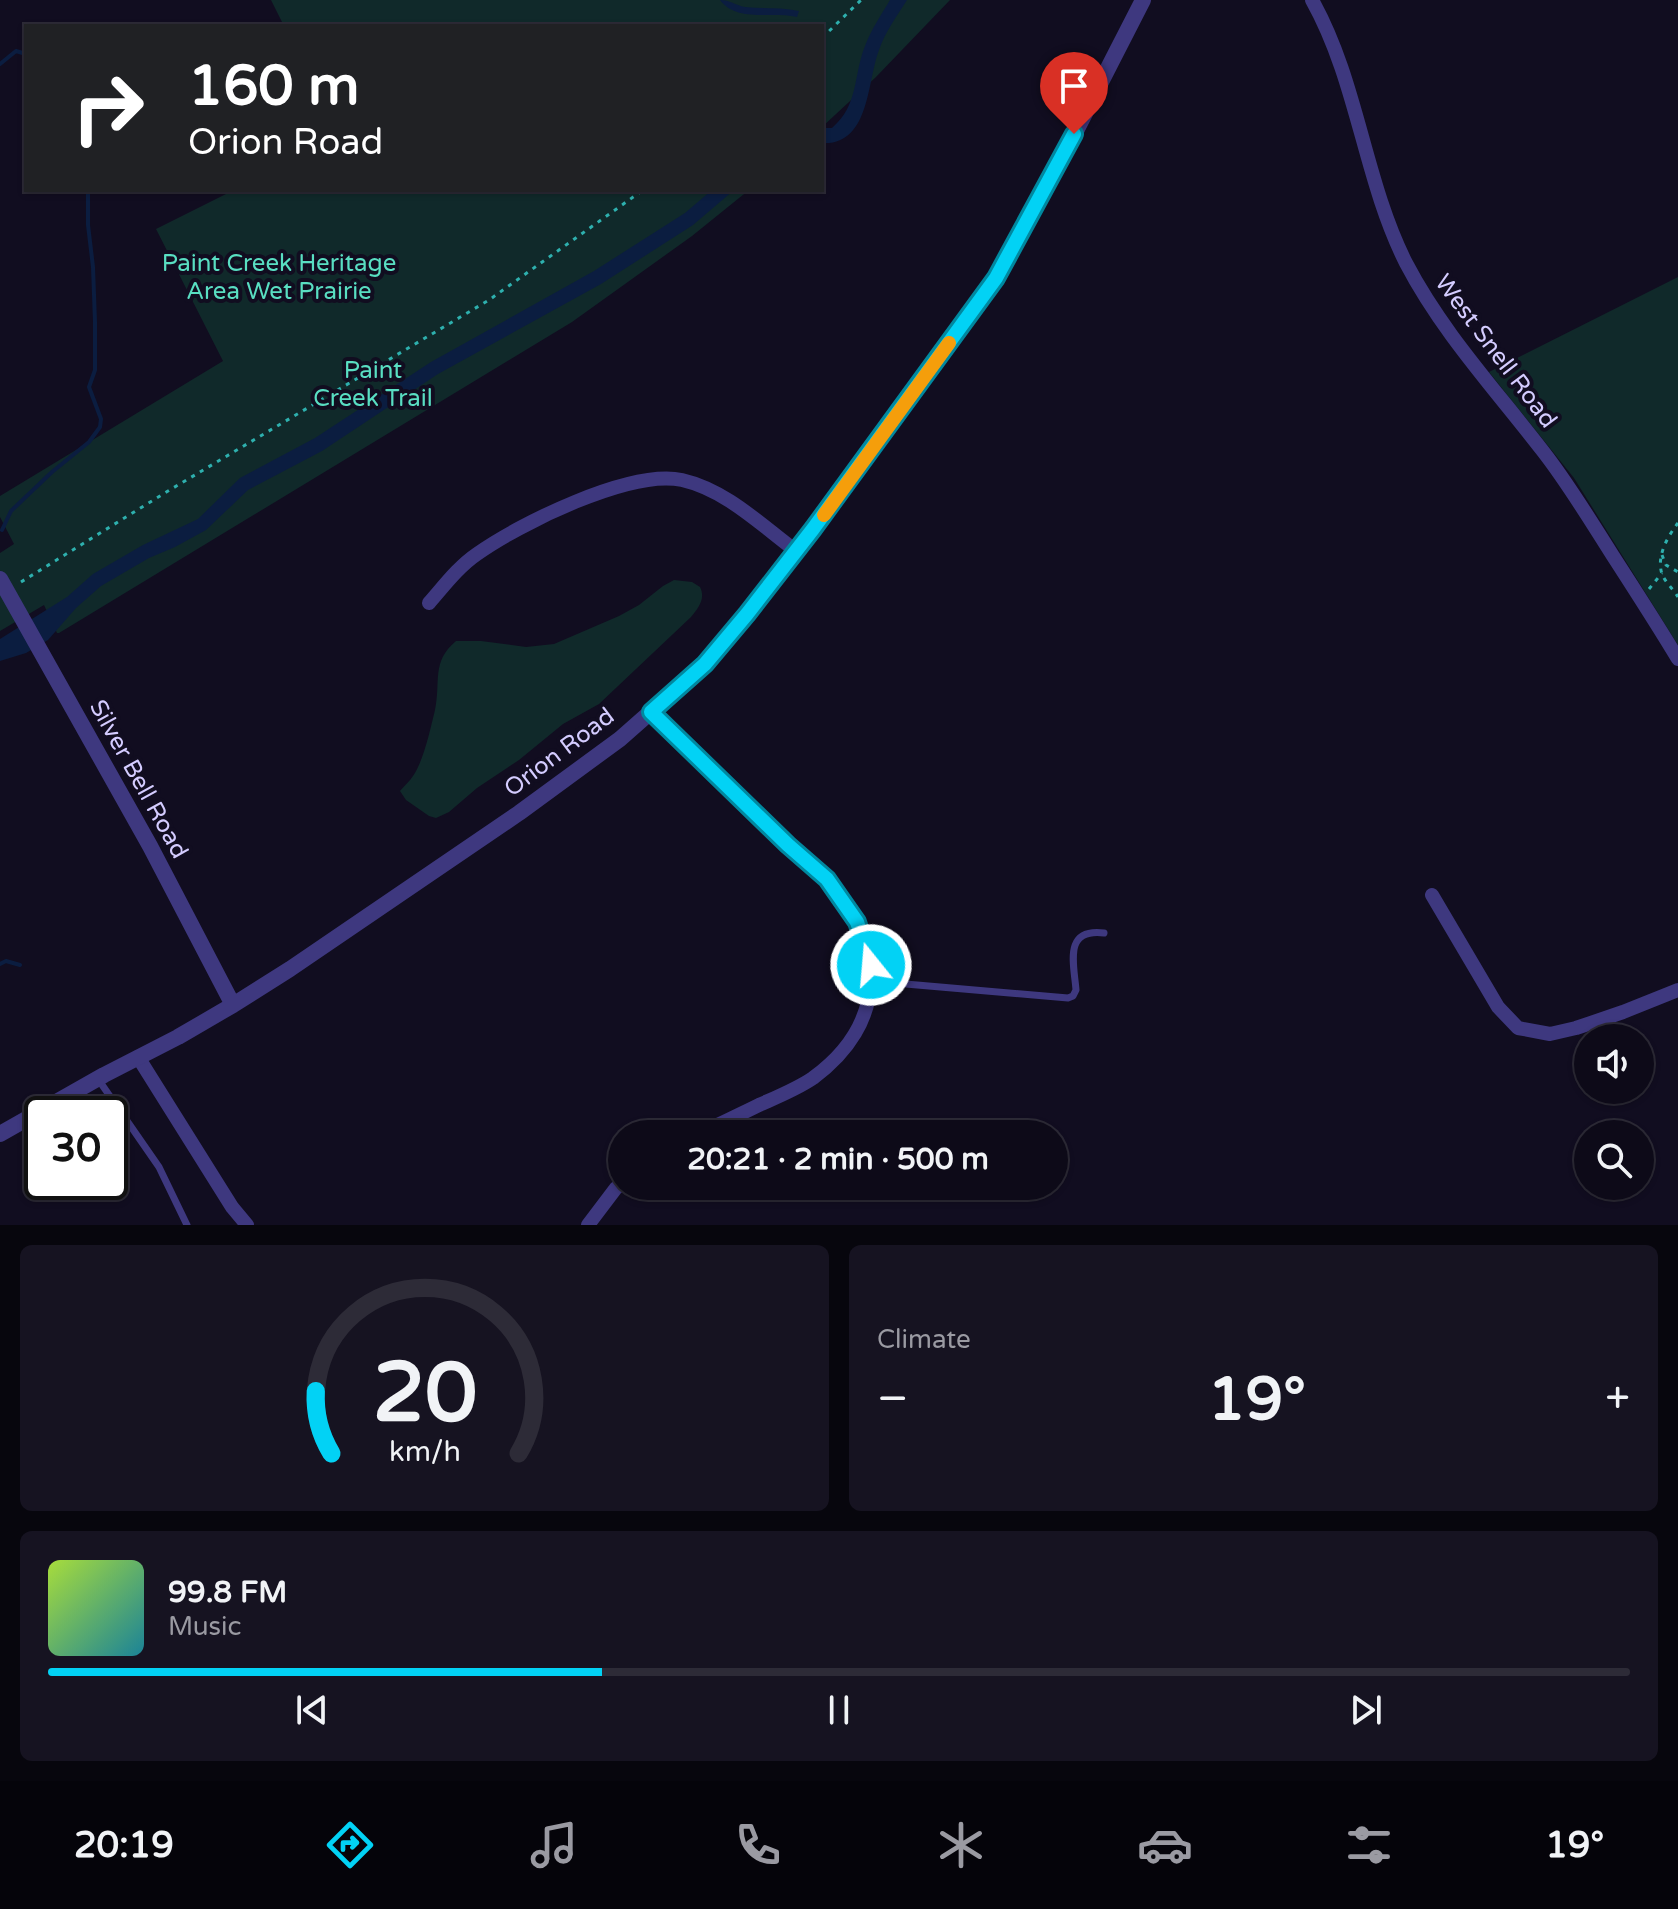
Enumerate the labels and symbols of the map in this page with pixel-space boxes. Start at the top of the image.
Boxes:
pin [1040,52,1108,134]
park label: Paint Creek Heritage Area Wet Prairie [162,249,396,306]
street label: West Snell Road [1428,269,1563,434]
park label: Paint Creek Trail [313,356,433,413]
street label: Silver Bell Road [83,695,194,864]
street label: Orion Road [499,702,620,803]
position arrow [829,923,913,1007]
speed limit sign: 30 [24,1096,128,1200]

